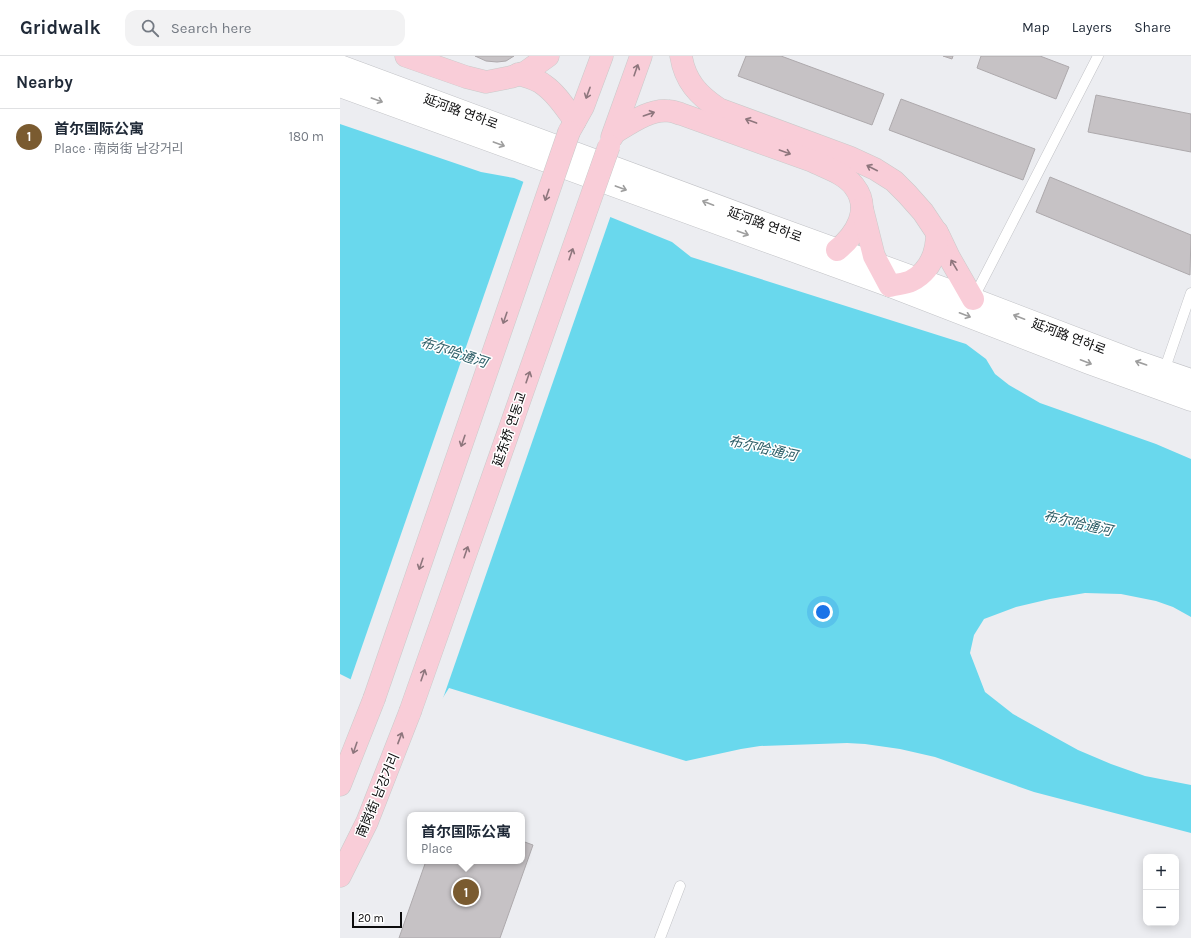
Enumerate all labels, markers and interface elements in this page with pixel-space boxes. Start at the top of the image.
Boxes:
search box [125,10,405,46]
text: Gridwalk [20,17,101,39]
icon: search [139,17,161,39]
text: Search here [171,19,251,37]
text: Map [1022,19,1050,36]
text: Layers [1072,19,1112,36]
text: Share [1134,19,1171,36]
one-way arrow [633,64,641,76]
text: Nearby [16,72,73,92]
one-way arrow [584,86,592,98]
street label: 延河路 연하로 [422,91,500,132]
one-way arrow [370,96,382,104]
one-way arrow [642,110,654,118]
one-way arrow [745,116,757,124]
text: 首尔国际公寓 [54,120,144,138]
text: 1 [27,129,31,144]
text: 180 m [289,129,324,144]
text: Place · 南岗街 남강거리 [54,141,184,156]
one-way arrow [492,141,505,148]
one-way arrow [779,148,791,156]
one-way arrow [866,164,878,171]
one-way arrow [615,185,627,193]
one-way arrow [543,189,550,202]
one-way arrow [703,198,715,206]
street label: 延河路 연하로 [726,204,804,245]
one-way arrow [737,229,749,237]
one-way arrow [567,248,575,260]
one-way arrow [949,259,957,271]
one-way arrow [959,311,971,319]
one-way arrow [501,312,508,325]
one-way arrow [1014,312,1026,320]
street label: 延河路 연하로 [1030,315,1108,357]
water label: 布尔哈通河 [418,334,493,372]
one-way arrow [1080,358,1092,366]
one-way arrow [1134,359,1147,366]
one-way arrow [524,371,532,383]
street label: 延东桥 연동교 [490,390,529,468]
water label: 布尔哈通河 [727,432,802,465]
one-way arrow [458,435,466,447]
water label: 布尔哈通河 [1042,507,1117,540]
one-way arrow [463,546,470,559]
one-way arrow [416,558,424,570]
your location [813,602,833,622]
one-way arrow [420,668,427,681]
one-way arrow [397,732,405,744]
one-way arrow [350,742,358,754]
street label: 南岗街 남강거리 [353,751,402,840]
popup [407,812,525,864]
text: 首尔国际公寓 [421,823,511,841]
text: Place [421,841,452,856]
map controls [1143,854,1179,926]
button: + [1143,854,1179,890]
pin: 1 [453,877,479,907]
button: − [1143,890,1179,926]
scale bar [352,910,402,929]
text: 20 m [358,912,384,925]

